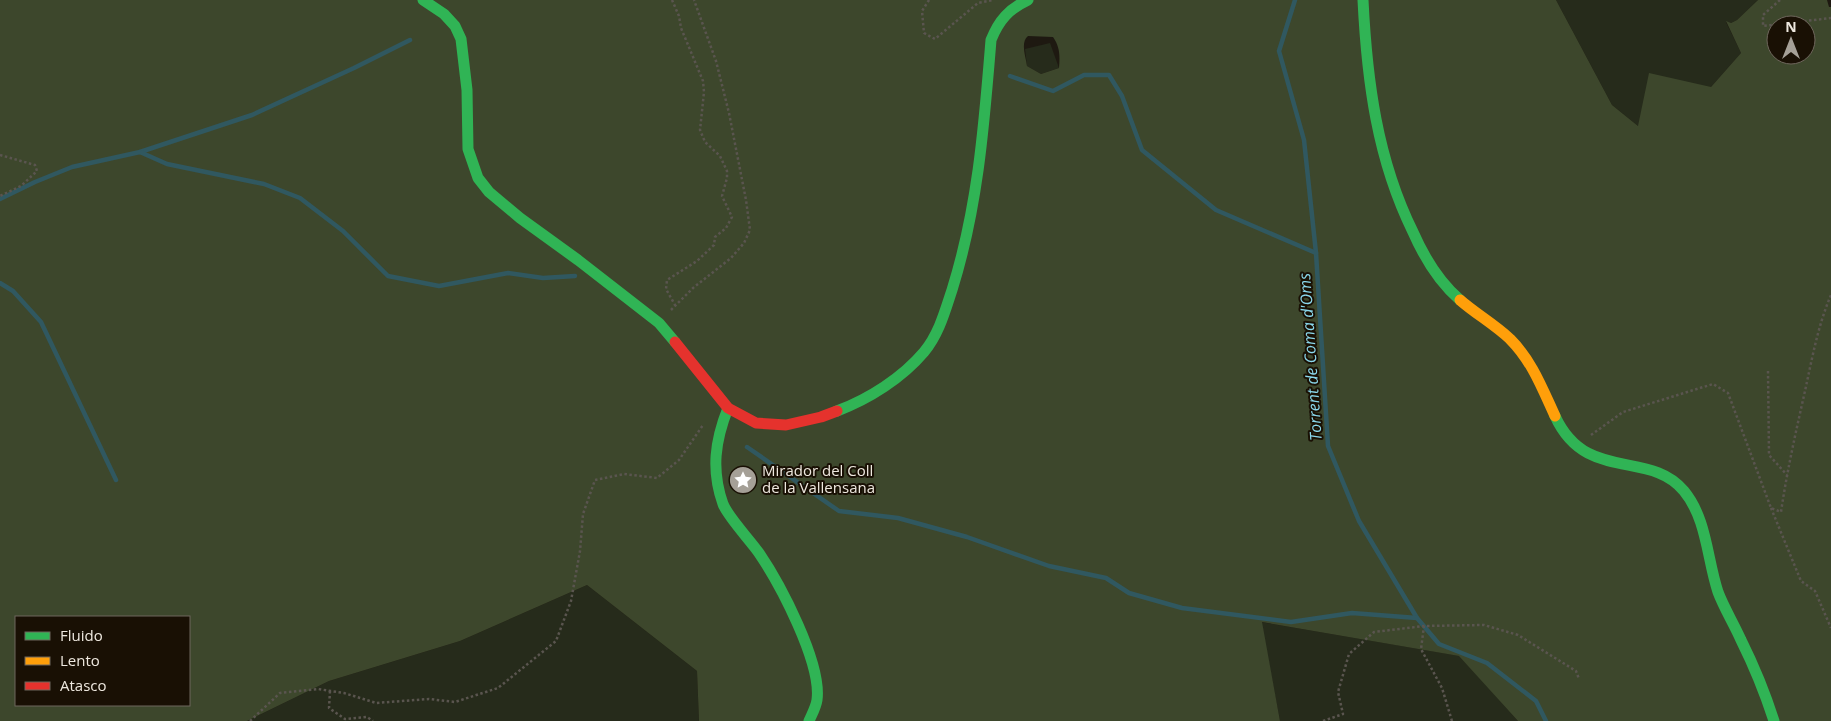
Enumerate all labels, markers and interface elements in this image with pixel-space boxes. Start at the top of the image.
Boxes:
north arrow [1766,15,1816,65]
text: N [1785,17,1797,36]
water label: Torrent de Coma d'Oms [1293,272,1327,442]
place label: Mirador del Coll de la Vallensana [762,460,875,497]
place icon: Mirador del Coll de la Vallensana [728,465,758,495]
legend [15,616,190,706]
text: Fluido [60,625,103,645]
text: Lento [60,650,100,670]
text: Atasco [60,675,107,695]

